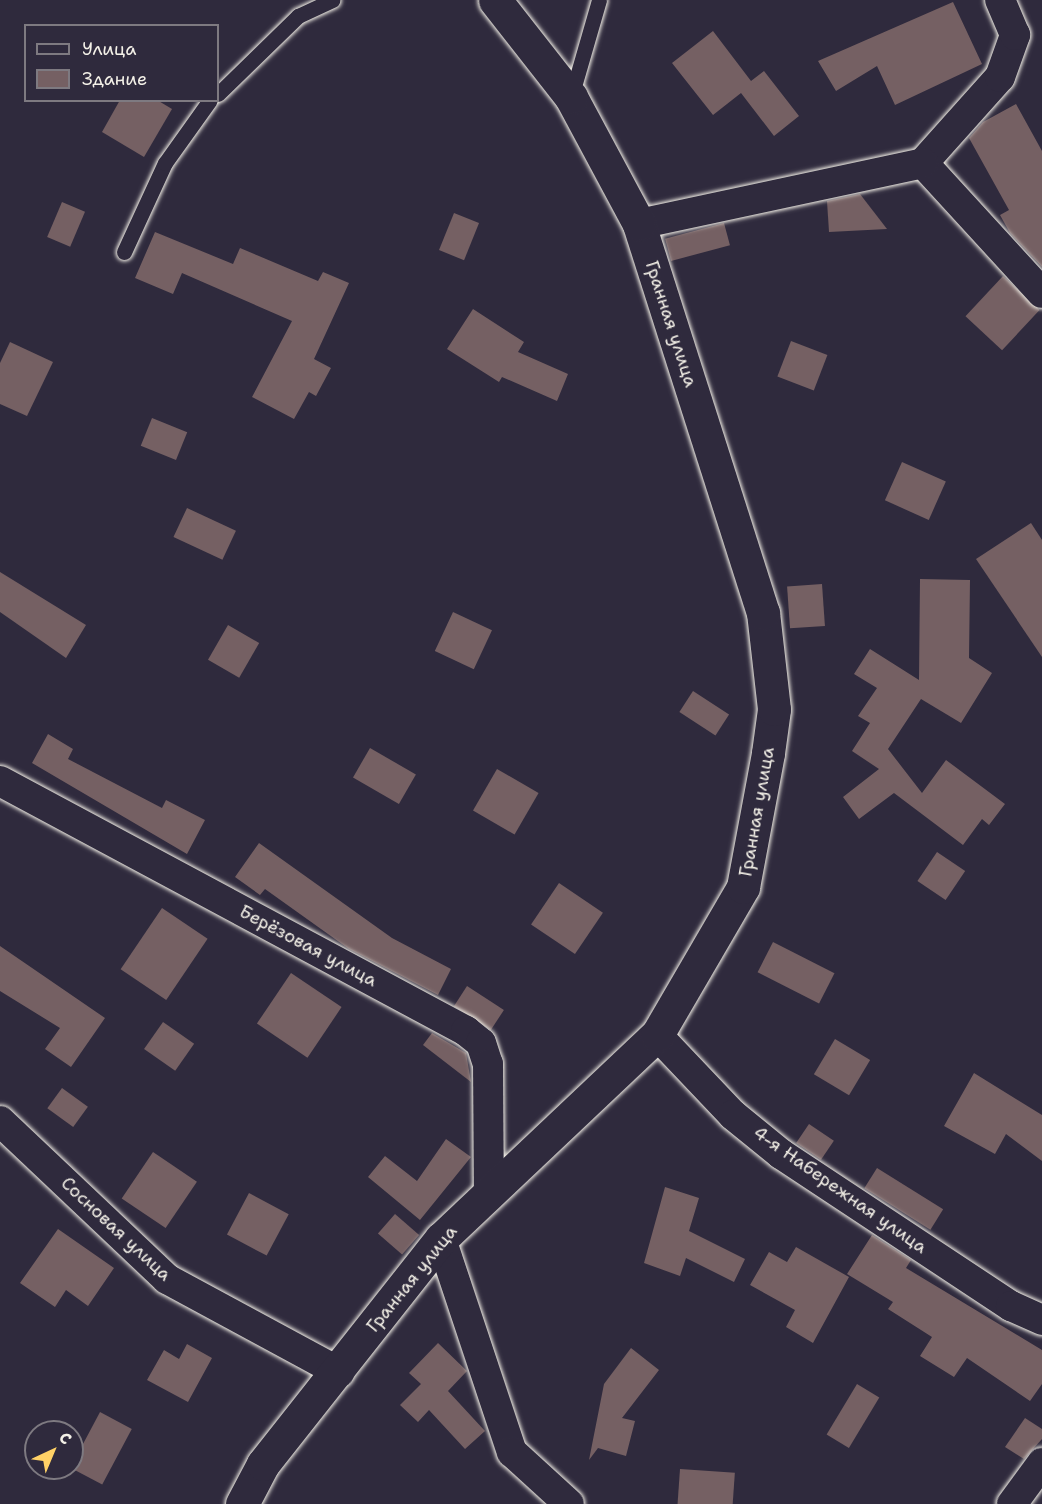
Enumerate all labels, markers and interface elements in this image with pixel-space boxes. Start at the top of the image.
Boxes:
legend [24,24,219,102]
text: Улица [82,37,136,61]
text: Здание [82,67,147,91]
street label: Гранная улица [640,258,702,390]
street label: Гранная улица [735,745,779,879]
street label: Берёзовая улица [235,901,381,991]
street label: 4-я Набережная улица [749,1122,931,1258]
street label: Сосновая улица [56,1172,176,1286]
street label: Гранная улица [362,1221,462,1337]
north arrow [24,1420,84,1480]
text: С [55,1427,76,1449]

